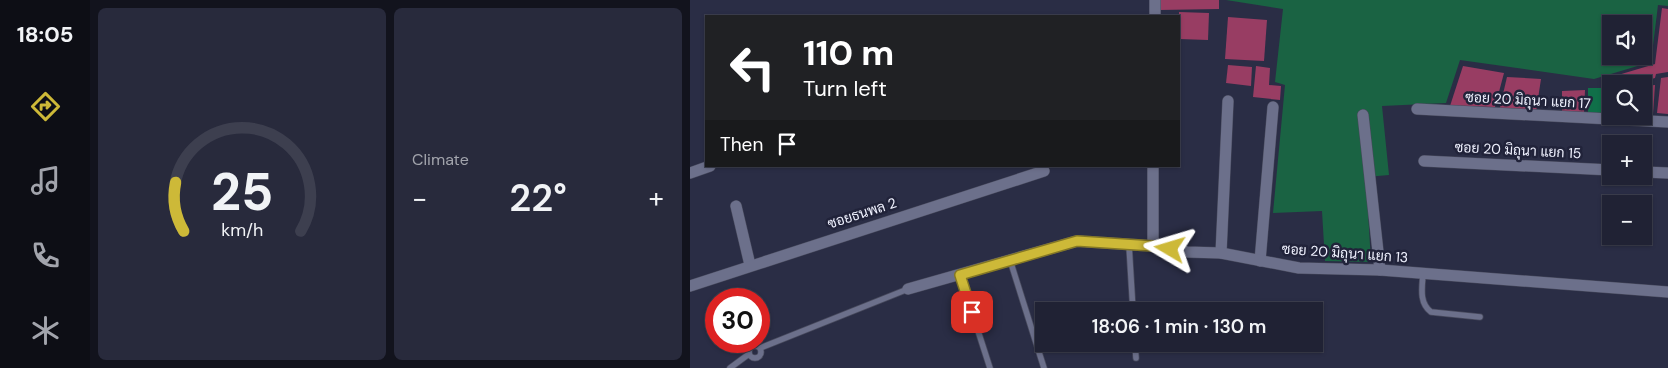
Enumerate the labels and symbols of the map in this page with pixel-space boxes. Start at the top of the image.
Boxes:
street label: ซอย 20 มิถุนา แยก 17 [1465,88,1591,113]
street label: ซอย 20 มิถุนา แยก 15 [1454,138,1582,163]
street label: ซอยธนพล 2 [825,193,899,233]
position arrow [1143,222,1195,274]
street label: ซอย 20 มิถุนา แยก 13 [1281,240,1409,267]
speed limit sign: 30 [705,288,770,353]
pin [951,291,993,333]

